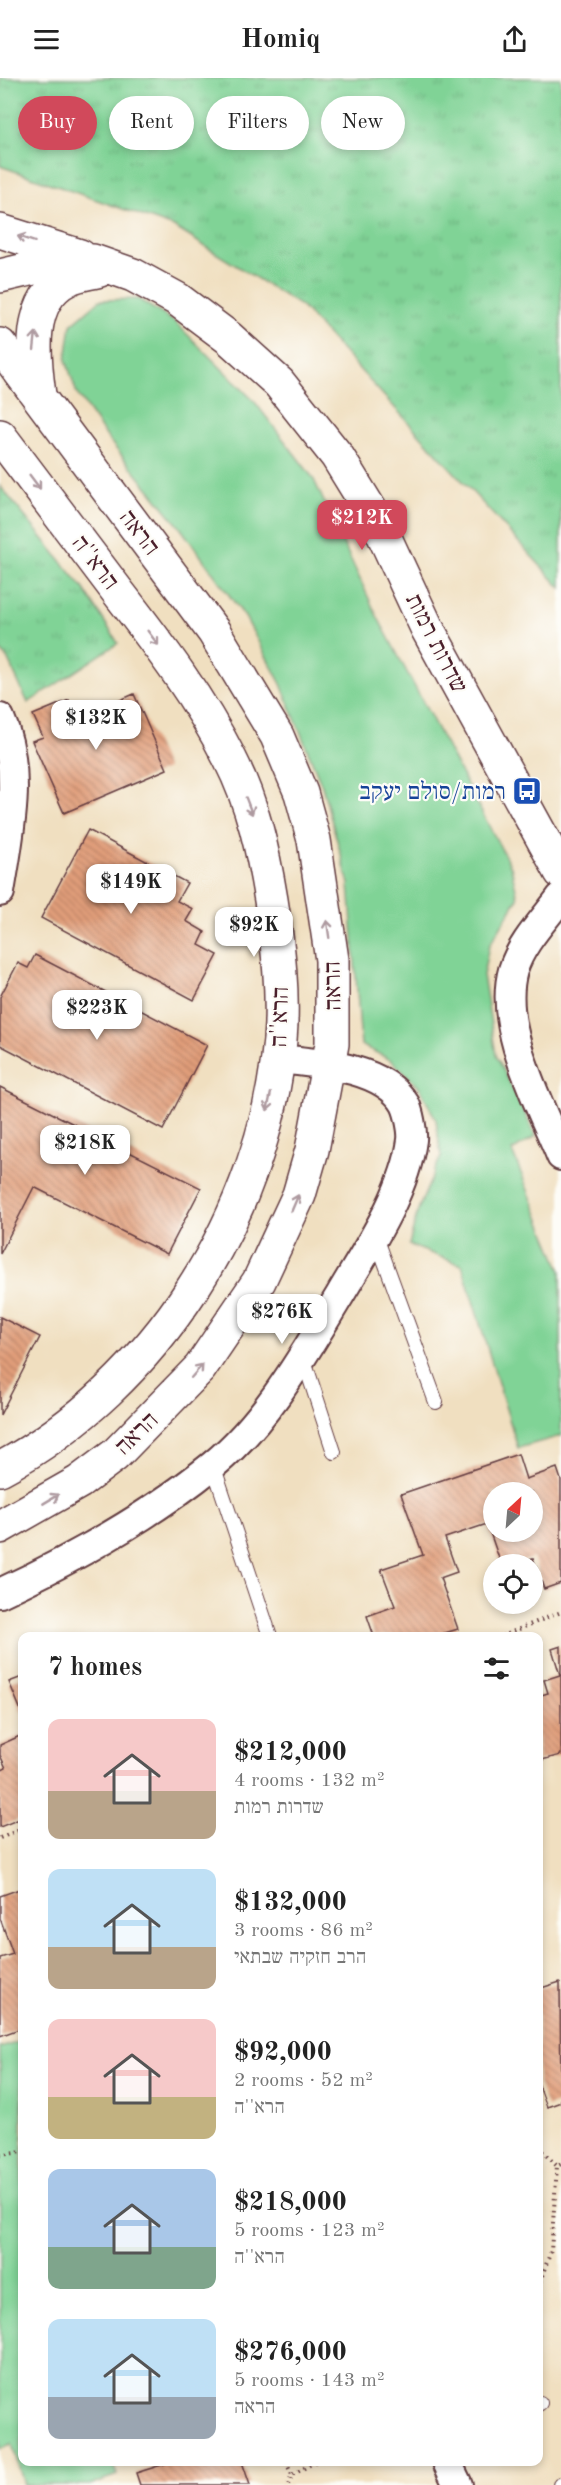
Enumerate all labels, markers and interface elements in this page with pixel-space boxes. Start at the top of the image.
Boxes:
icon: menu [30,23,63,56]
icon: share [498,23,531,56]
text: Homiq [241,26,320,53]
chip: Buy [18,96,97,150]
chip: Rent [109,96,194,150]
chip: Filters [206,96,309,150]
chip: New [321,96,405,150]
one-way arrow [17,233,36,244]
one-way arrow [29,332,40,352]
one-way arrow [29,474,42,490]
pin: $212K [320,500,404,551]
street label: הראה [114,506,163,560]
text: $212K [331,509,393,529]
street label: הרא''ה [66,532,122,595]
street label: שדרות רמות [400,590,470,697]
one-way arrow [147,629,160,645]
pin: $132K [54,700,138,751]
text: $132K [65,709,127,729]
bus stop icon: רמות/סולם יעקב [511,775,543,807]
place label: רמות/סולם יעקב [359,779,506,805]
one-way arrow [245,797,256,815]
pin: $149K [89,864,173,915]
text: $149K [100,873,162,893]
pin: $92K [218,907,290,958]
text: $92K [229,916,279,936]
one-way arrow [323,920,334,940]
street label: הראה [322,961,346,1011]
street label: הרא''ה [268,986,294,1048]
pin: $223K [55,990,139,1041]
text: $223K [66,999,128,1019]
one-way arrow [262,1092,274,1111]
pin: $218K [43,1125,127,1176]
text: $218K [54,1134,116,1154]
one-way arrow [290,1195,301,1213]
pin: $276K [240,1294,324,1345]
text: $276K [251,1303,313,1323]
one-way arrow [190,1364,204,1379]
street label: הראה [111,1409,164,1460]
north arrow [483,1482,543,1542]
map controls [483,1482,543,1614]
one-way arrow [42,1492,59,1504]
button: locate [483,1554,543,1614]
icon: filters [480,1652,513,1685]
text: 7 homes [48,1655,142,1681]
text: $212,000 [234,1740,347,1766]
icon: home [96,1743,168,1815]
text: 4 rooms · 132 m² [234,1771,384,1791]
text: שדרות רמות [234,1798,324,1818]
text: $132,000 [234,1890,347,1916]
icon: home [96,1893,168,1965]
text: 3 rooms · 86 m² [234,1921,373,1941]
text: הרב חזקיה שבתאי [234,1948,366,1968]
text: $92,000 [234,2040,332,2066]
icon: home [96,2043,168,2115]
text: 2 rooms · 52 m² [234,2071,373,2091]
text: הרא''ה [234,2098,285,2118]
text: $218,000 [234,2190,347,2216]
icon: home [96,2193,168,2265]
text: 5 rooms · 123 m² [234,2221,384,2241]
text: הרא''ה [234,2248,285,2268]
text: $276,000 [234,2340,347,2366]
icon: home [96,2343,168,2415]
text: 5 rooms · 143 m² [234,2371,384,2391]
text: הראה [234,2398,275,2418]

